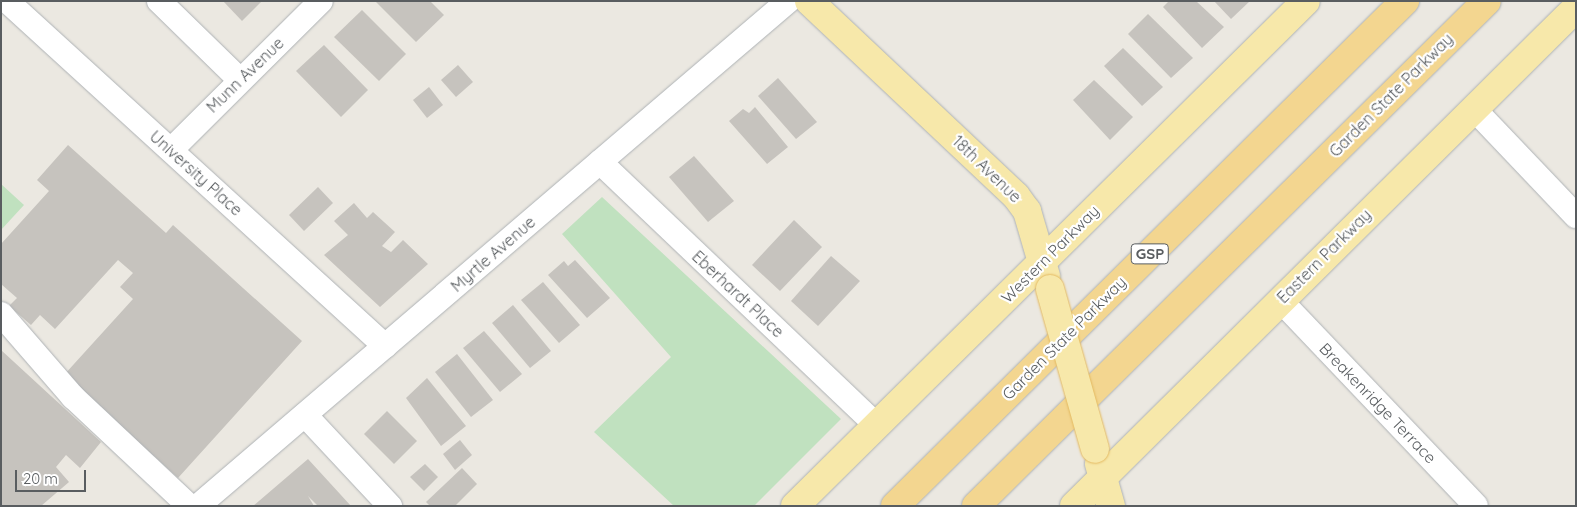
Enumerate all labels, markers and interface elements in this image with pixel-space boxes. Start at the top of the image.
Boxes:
street label: Garden State Parkway [1325,29,1457,161]
street label: Munn Avenue [202,33,288,117]
street label: University Place [146,126,246,220]
street label: 18th Avenue [949,131,1025,207]
street label: Western Parkway [997,201,1103,307]
street label: Eastern Parkway [1273,205,1375,307]
street label: Myrtle Avenue [447,212,539,296]
road number: GSP [1130,242,1170,266]
street label: Eberhardt Place [688,247,788,341]
street label: Garden State Parkway [998,272,1130,404]
street label: Breakenridge Terrace [1316,339,1440,467]
scale bar [18,460,89,492]
text: 20 m [23,469,58,488]

